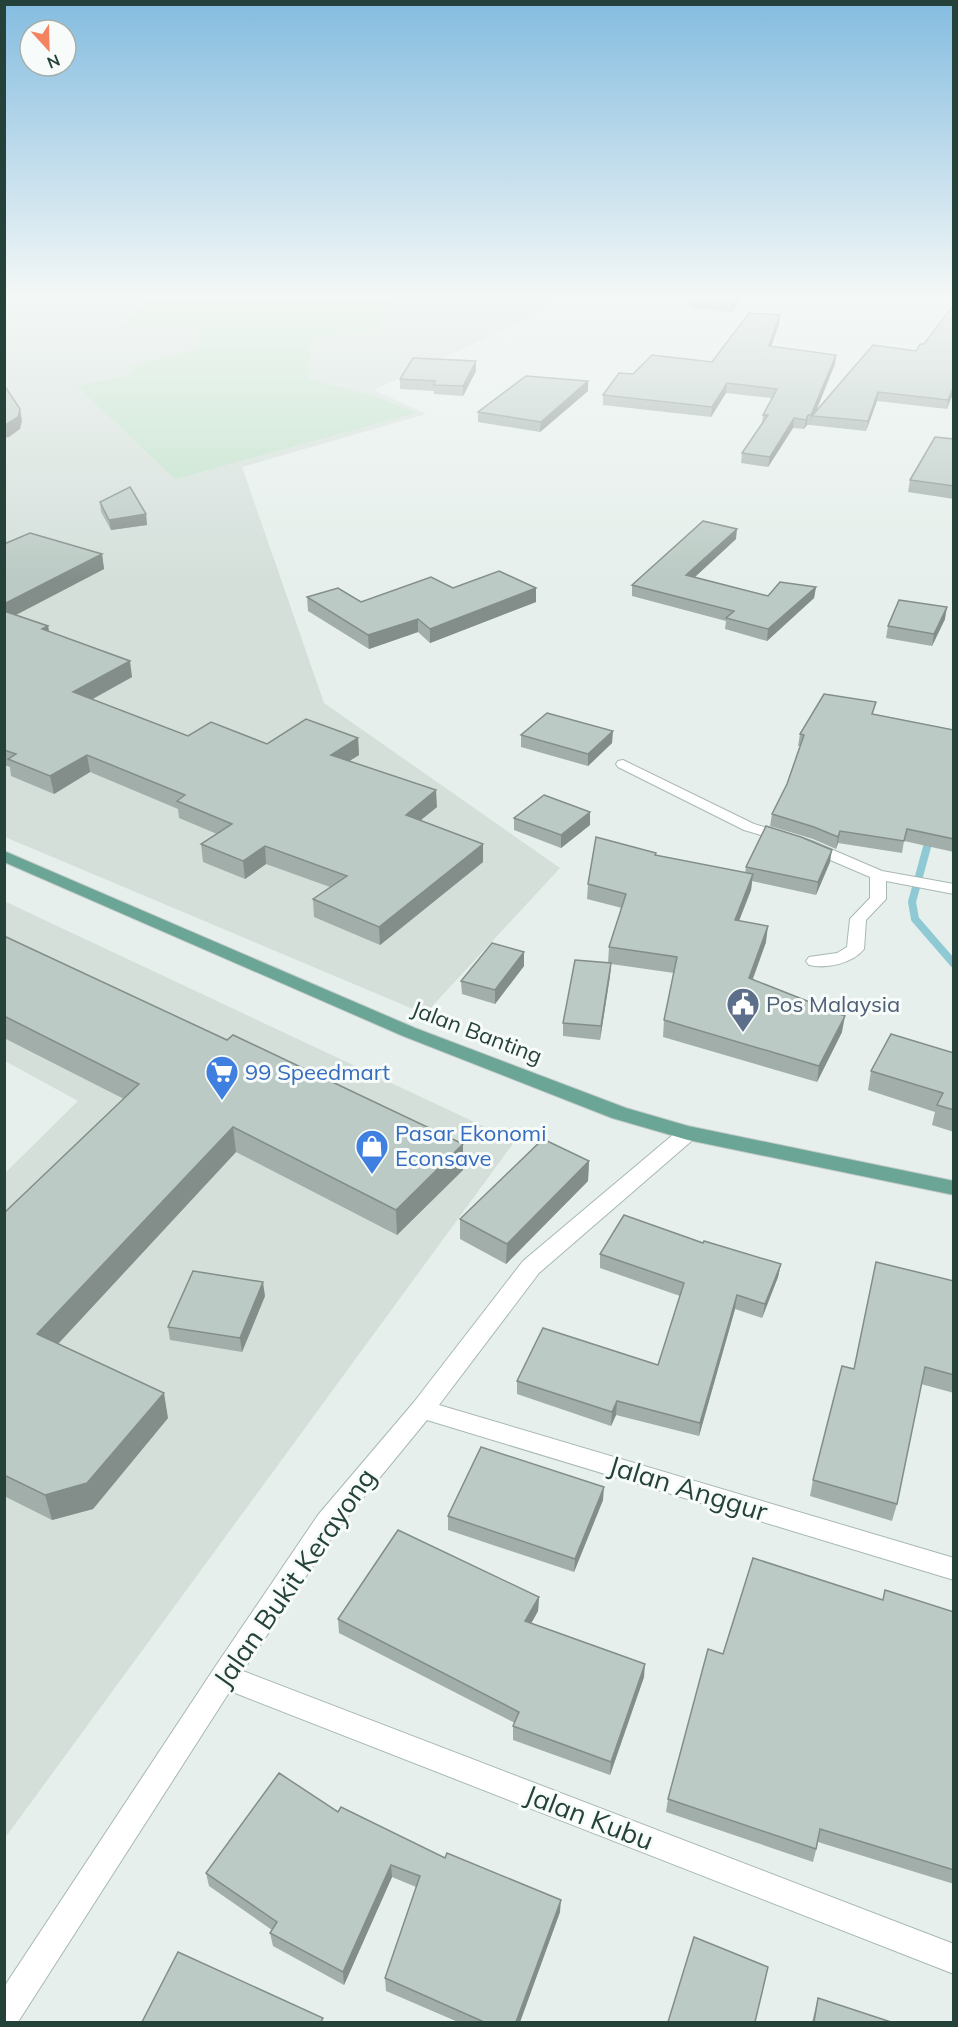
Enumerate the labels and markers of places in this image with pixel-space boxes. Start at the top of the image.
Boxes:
public building icon: Pos Malaysia [725,986,761,1033]
place label: Pos Malaysia [766,990,900,1018]
supermarket icon: 99 Speedmart [204,1054,240,1101]
place label: 99 Speedmart [245,1058,390,1086]
place label: Pasar Ekonomi Econsave [395,1119,546,1172]
shop icon: Pasar Ekonomi Econsave [354,1128,390,1175]

